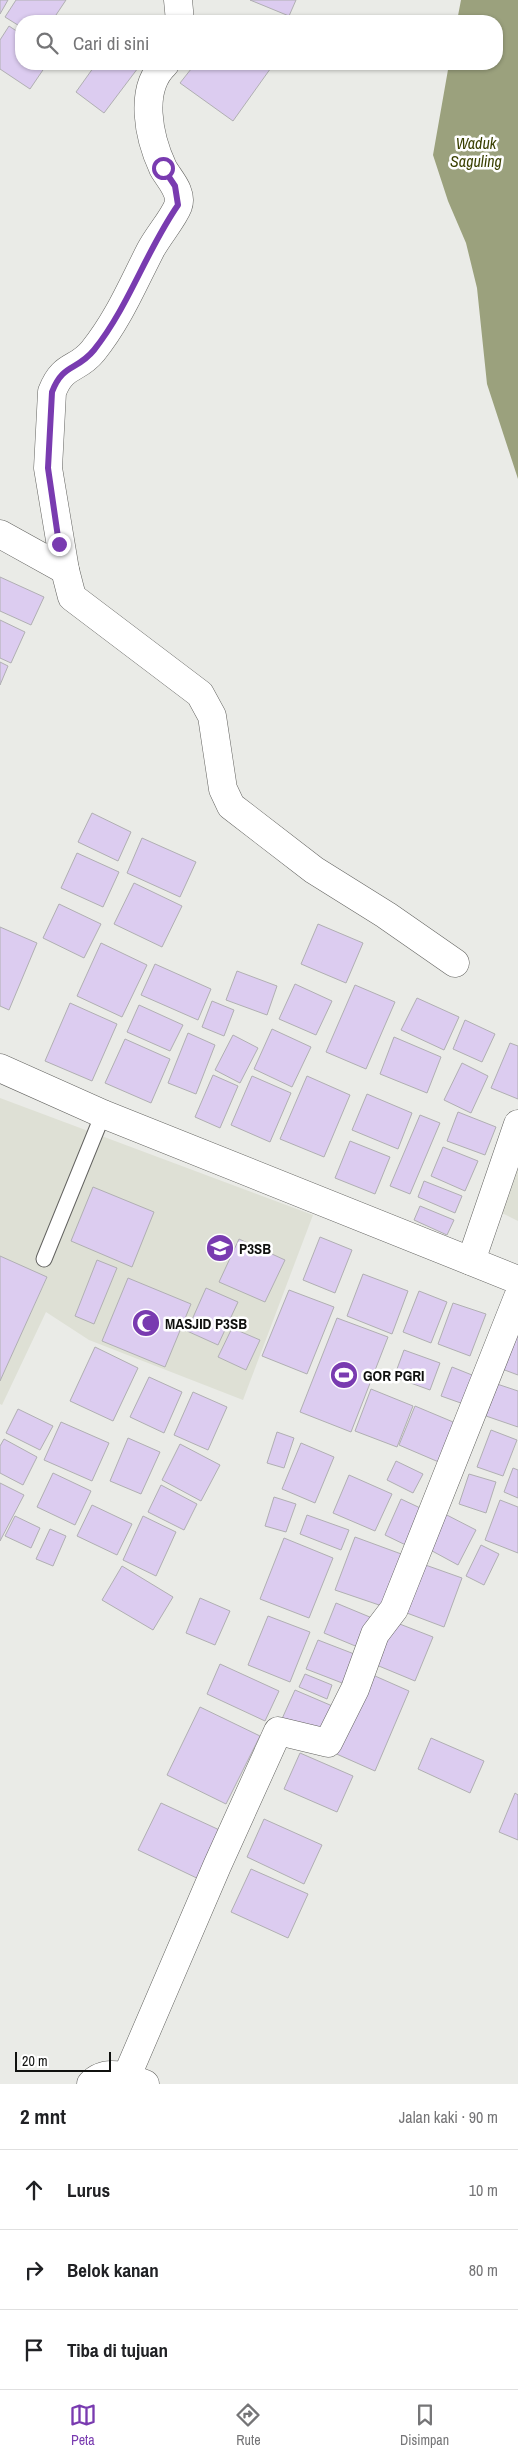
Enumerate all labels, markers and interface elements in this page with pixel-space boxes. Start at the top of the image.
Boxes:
search box [15,15,503,70]
icon: search [33,29,61,57]
text: Cari di sini [73,30,149,56]
water label: Waduk Saguling [450,132,502,172]
route start [152,157,175,180]
route end [48,533,71,556]
school or university icon: P3SB [205,1233,235,1263]
place label: P3SB [239,1238,271,1259]
mosque icon: MASJID P3SB [131,1308,161,1338]
place label: MASJID P3SB [165,1313,247,1334]
sports icon: GOR PGRI [329,1360,359,1390]
place label: GOR PGRI [363,1365,425,1386]
scale bar [15,2049,111,2072]
text: 20 m [22,2052,48,2070]
text: 2 mnt [20,2102,66,2131]
text: Jalan kaki · 90 m [399,2106,498,2128]
icon: ahead [20,2176,48,2204]
text: Lurus [67,2177,110,2203]
text: 10 m [469,2179,498,2201]
icon: right [20,2256,48,2284]
text: Belok kanan [67,2257,159,2283]
text: 80 m [469,2259,498,2281]
icon: arrive [20,2336,48,2364]
text: Tiba di tujuan [67,2337,168,2363]
tab: Peta [69,2401,97,2449]
tab: Rute [234,2401,262,2449]
tab: Disimpan [400,2401,449,2449]

